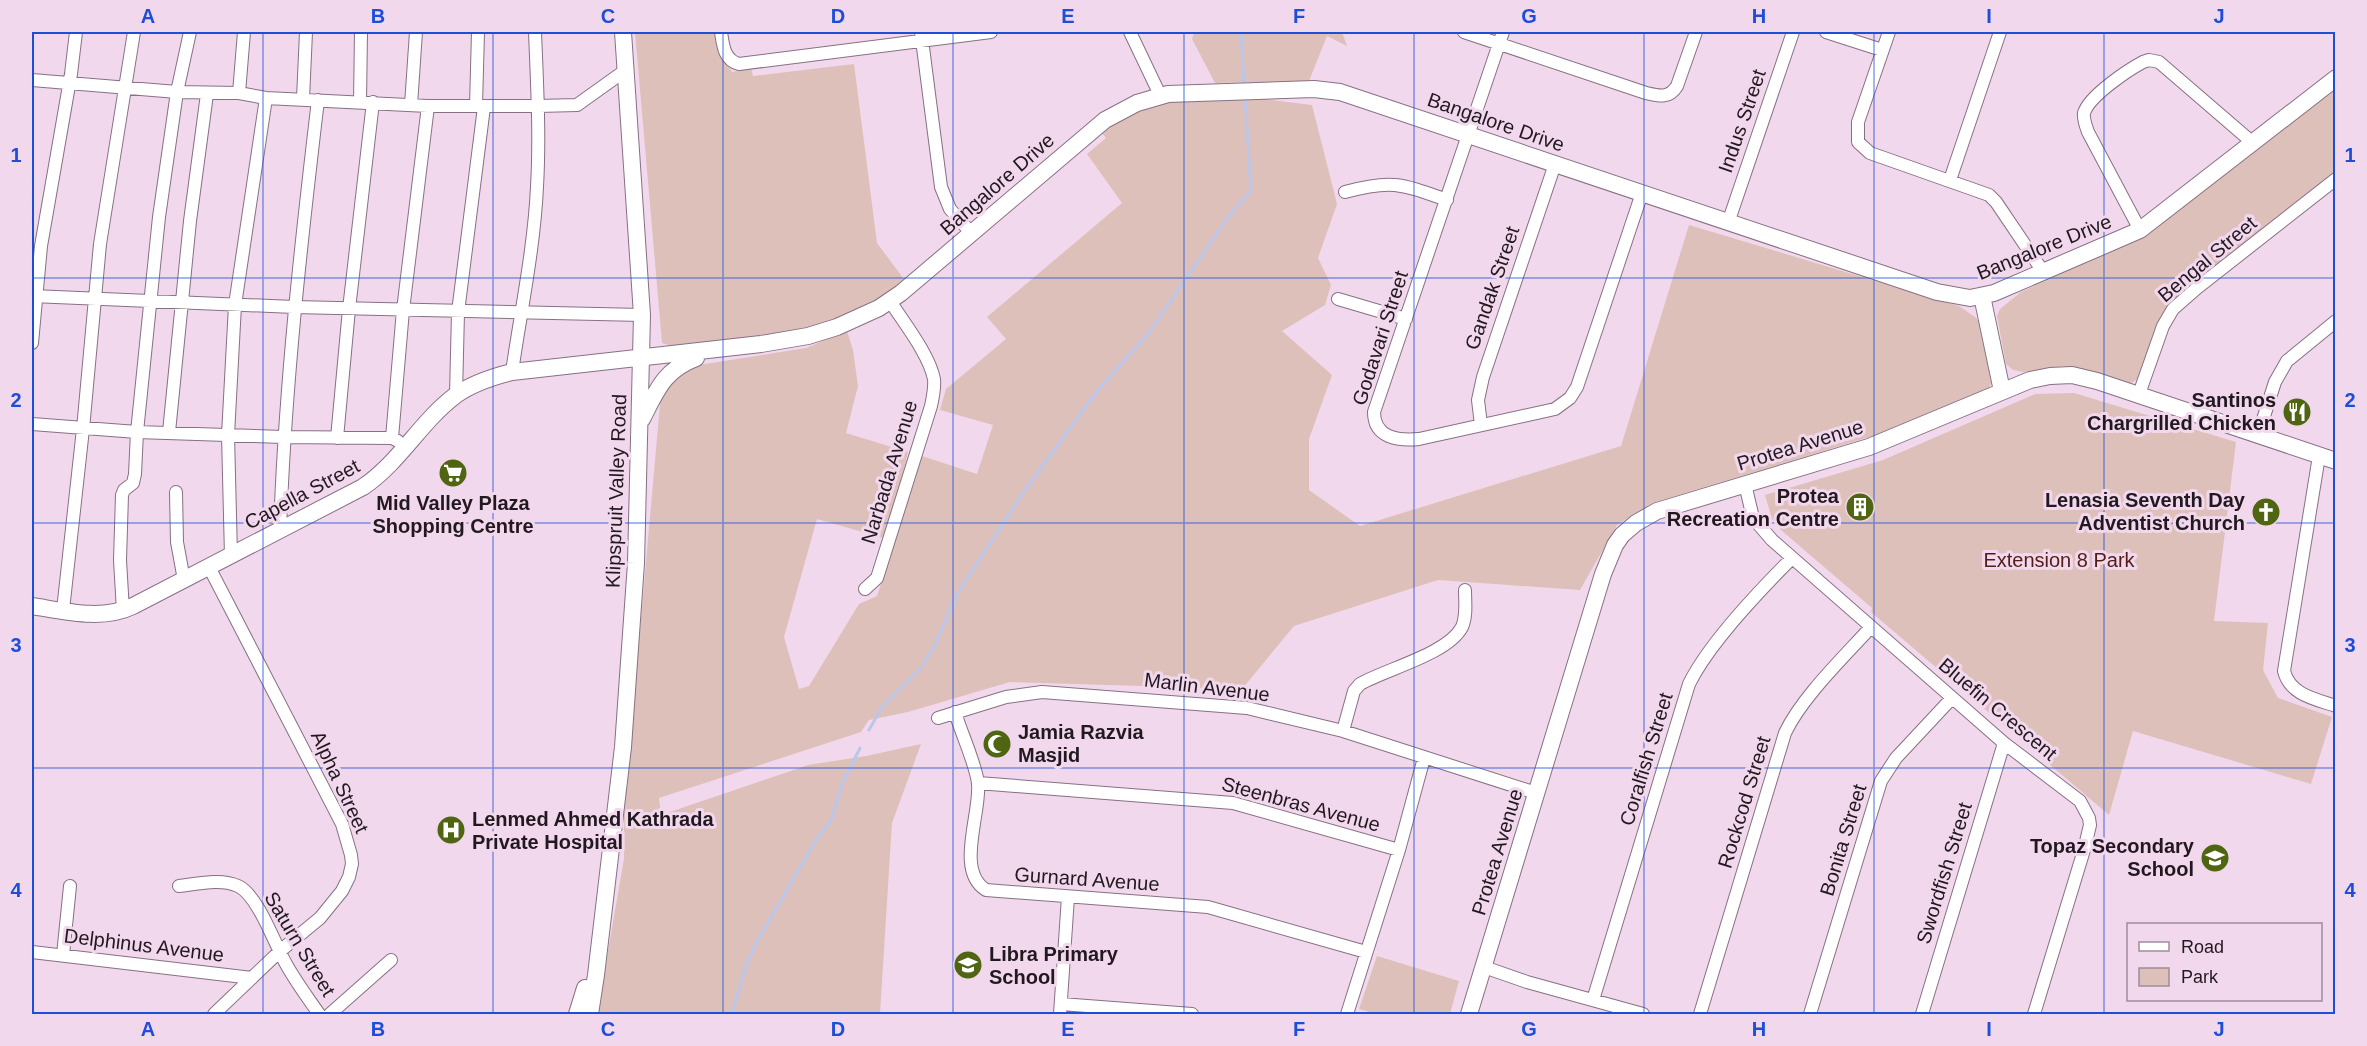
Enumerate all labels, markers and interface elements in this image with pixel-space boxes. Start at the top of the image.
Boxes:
text: A [141,5,155,27]
text: B [371,5,385,27]
text: C [601,5,615,27]
text: D [831,5,845,27]
text: E [1061,5,1075,27]
text: F [1293,5,1305,27]
text: G [1521,5,1537,27]
text: H [1752,5,1766,27]
text: I [1986,5,1992,27]
text: J [2213,5,2225,27]
street label: Indus Street [1714,66,1770,176]
street label: Bangalore Drive [1425,88,1567,156]
street label: Bangalore Drive [936,129,1058,239]
text: 1 [10,144,22,166]
text: 1 [2344,144,2356,166]
street label: Bangalore Drive [1973,210,2115,284]
street label: Bengal Street [2154,211,2261,306]
street label: Gandak Street [1461,223,1524,353]
street label: Godavari Street [1348,268,1412,408]
text: 2 [10,389,22,411]
place label: Santinos Chargrilled Chicken [2087,389,2276,434]
text: 2 [2344,389,2356,411]
street label: Klipspruit Valley Road [602,394,630,588]
restaurant icon: Santinos Chargrilled Chicken [2281,396,2313,428]
street label: Narbada Avenue [857,398,921,546]
street label: Protea Avenue [1734,415,1866,475]
street label: Capella Street [241,454,364,533]
supermarket icon: Mid Valley Plaza Shopping Centre [437,457,469,489]
place label: Protea Recreation Centre [1667,485,1840,530]
place label: Lenasia Seventh Day Adventist Church [2045,489,2246,534]
building icon: Protea Recreation Centre [1844,491,1876,523]
place label: Mid Valley Plaza Shopping Centre [372,492,534,537]
church icon: Lenasia Seventh Day Adventist Church [2250,496,2282,528]
park label: Extension 8 Park [1983,549,2136,571]
text: 3 [10,634,22,656]
text: 3 [2344,634,2356,656]
street label: Bluefin Crescent [1935,653,2062,765]
street label: Marlin Avenue [1143,668,1271,706]
street label: Coralfish Street [1615,689,1677,828]
place label: Jamia Razvia Masjid [1018,721,1145,766]
street label: Alpha Street [307,727,373,837]
mosque icon: Jamia Razvia Masjid [981,728,1013,760]
street label: Rockcod Street [1713,733,1775,871]
street label: Steenbras Avenue [1219,772,1383,836]
street label: Bonita Street [1816,781,1871,899]
street label: Protea Avenue [1467,786,1527,918]
street label: Swordfish Street [1912,799,1976,946]
place label: Lenmed Ahmed Kathrada Private Hospital [472,808,714,853]
hospital icon: Lenmed Ahmed Kathrada Private Hospital [435,814,467,846]
place label: Topaz Secondary School [2030,835,2195,880]
school or university icon: Topaz Secondary School [2199,842,2231,874]
street label: Gurnard Avenue [1014,863,1160,895]
text: 4 [10,879,22,901]
text: 4 [2344,879,2356,901]
street label: Saturn Street [260,888,340,1001]
legend [2127,923,2322,1001]
street label: Delphinus Avenue [63,924,225,966]
text: Road [2181,937,2224,957]
place label: Libra Primary School [989,943,1119,988]
school or university icon: Libra Primary School [952,949,984,981]
text: Park [2181,967,2219,987]
text: A [141,1018,155,1040]
text: B [371,1018,385,1040]
text: C [601,1018,615,1040]
text: D [831,1018,845,1040]
text: E [1061,1018,1075,1040]
text: F [1293,1018,1305,1040]
text: G [1521,1018,1537,1040]
text: H [1752,1018,1766,1040]
text: I [1986,1018,1992,1040]
text: J [2213,1018,2225,1040]

